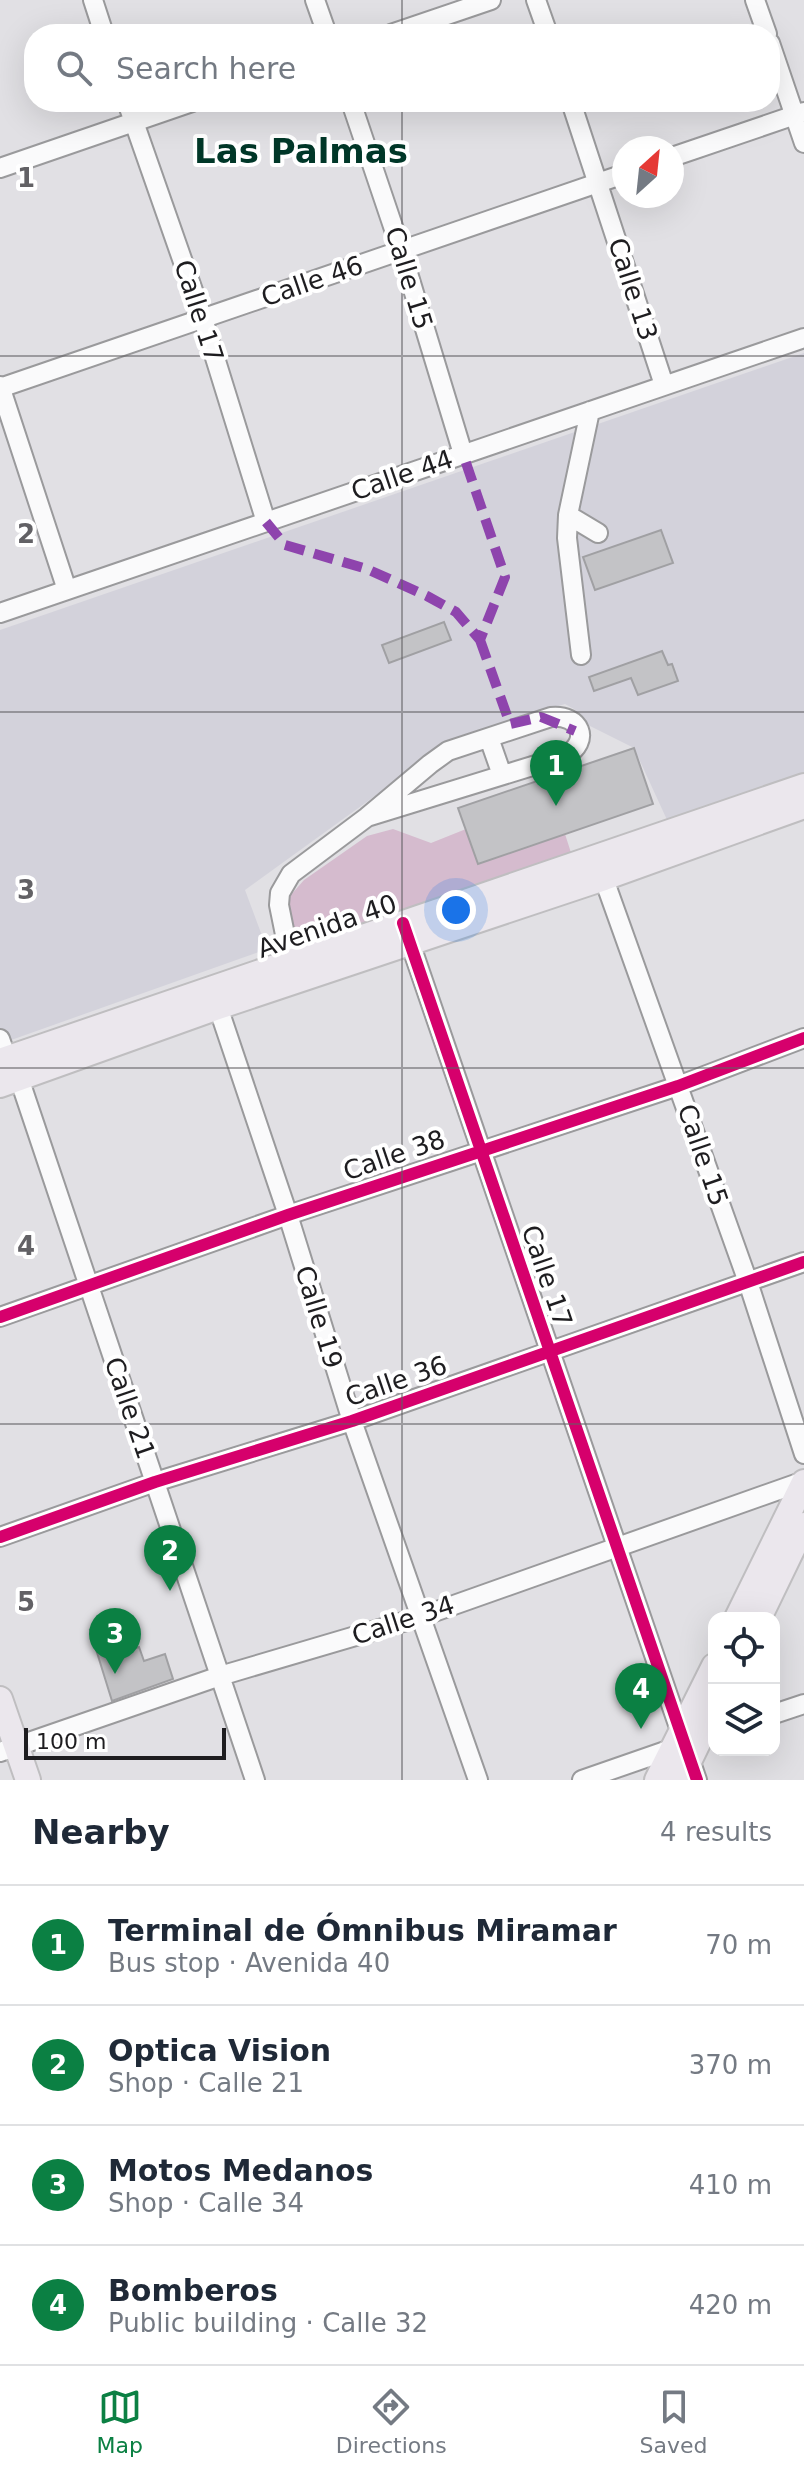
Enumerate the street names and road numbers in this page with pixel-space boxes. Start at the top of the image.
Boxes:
street label: Calle 15 [379,223,439,333]
street label: Calle 13 [602,234,664,344]
street label: Calle 46 [257,250,367,312]
street label: Calle 17 [168,256,230,366]
street label: Calle 44 [347,444,457,506]
street label: Avenida 40 [253,888,401,964]
street label: Calle 15 [672,1100,734,1210]
street label: Calle 38 [339,1124,449,1186]
street label: Calle 17 [516,1221,578,1331]
street label: Calle 19 [289,1262,349,1372]
street label: Calle 36 [341,1350,451,1412]
street label: Calle 21 [99,1353,161,1463]
street label: Calle 34 [348,1589,458,1651]

